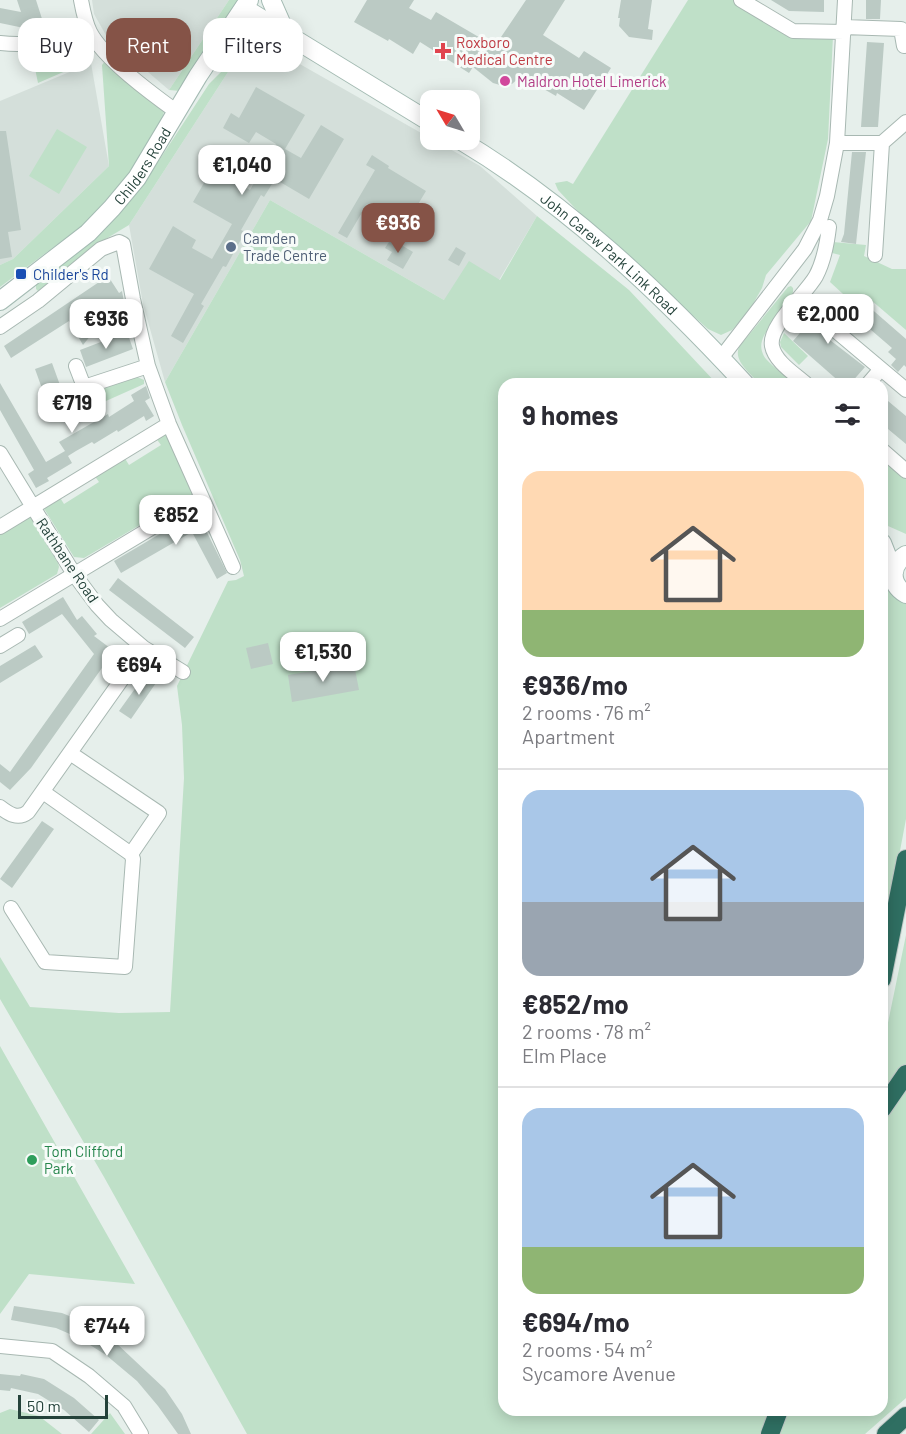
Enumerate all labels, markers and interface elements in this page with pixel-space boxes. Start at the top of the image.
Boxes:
chip: Buy [18,18,94,72]
chip: Rent [106,18,191,72]
chip: Filters [203,18,303,72]
place label: Roxboro Medical Centre [456,33,553,68]
marker: Roxboro Medical Centre [434,42,452,60]
place label: Maldron Hotel Limerick [517,72,667,90]
marker: Maldron Hotel Limerick [498,74,512,88]
north arrow [420,90,480,150]
map controls [420,90,480,150]
street label: Childers Road [110,124,174,208]
pin: €1,040 [193,145,291,196]
text: €1,040 [212,152,272,176]
street label: John Carew Park Link Road [537,189,682,318]
pin: €936 [362,203,434,254]
text: €936 [376,210,420,234]
place label: Camden Trade Centre [243,229,327,264]
marker: Camden Trade Centre [224,240,238,254]
place label: Childer's Rd [33,265,109,283]
marker: Childer's Rd [14,267,28,281]
pin: €2,000 [779,294,877,345]
pin: €936 [70,299,142,350]
text: €2,000 [797,301,859,325]
text: €936 [84,306,128,330]
pin: €719 [36,383,108,434]
text: €719 [52,390,92,414]
icon: filters [831,398,864,431]
text: 9 homes [522,399,618,430]
pin: €852 [140,495,212,546]
text: €852 [153,502,199,526]
icon: home [639,510,747,618]
street label: Rathbane Road [33,514,103,606]
pin: €1,530 [274,632,372,683]
text: €1,530 [294,639,352,663]
pin: €694 [103,645,175,696]
text: €694 [116,652,162,676]
text: €936/mo [522,669,628,700]
text: 2 rooms · 76 m² [522,700,651,724]
text: Apartment [522,724,615,748]
icon: home [639,829,747,937]
text: €852/mo [522,988,629,1019]
text: 2 rooms · 78 m² [522,1019,651,1043]
text: Elm Place [522,1043,607,1067]
place label: Tom Clifford Park [44,1142,123,1177]
icon: home [639,1147,747,1255]
marker: Tom Clifford Park [25,1153,39,1167]
pin: €744 [71,1306,143,1357]
text: €694/mo [522,1306,630,1337]
text: €744 [84,1313,130,1337]
text: 2 rooms · 54 m² [522,1337,652,1361]
text: Sycamore Avenue [522,1361,676,1385]
scale bar [18,1392,108,1420]
text: 50 m [27,1396,61,1415]

